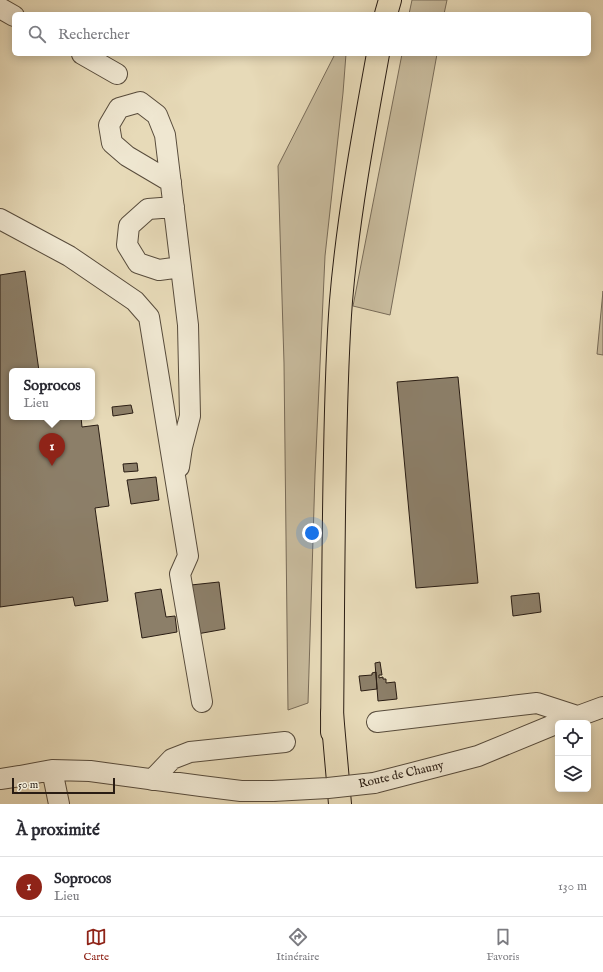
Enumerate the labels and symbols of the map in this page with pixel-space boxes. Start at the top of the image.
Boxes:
pin: 1 [39,433,65,466]
your location [302,523,322,543]
street label: Route de Chauny [357,757,445,792]
scale bar [12,776,115,795]

